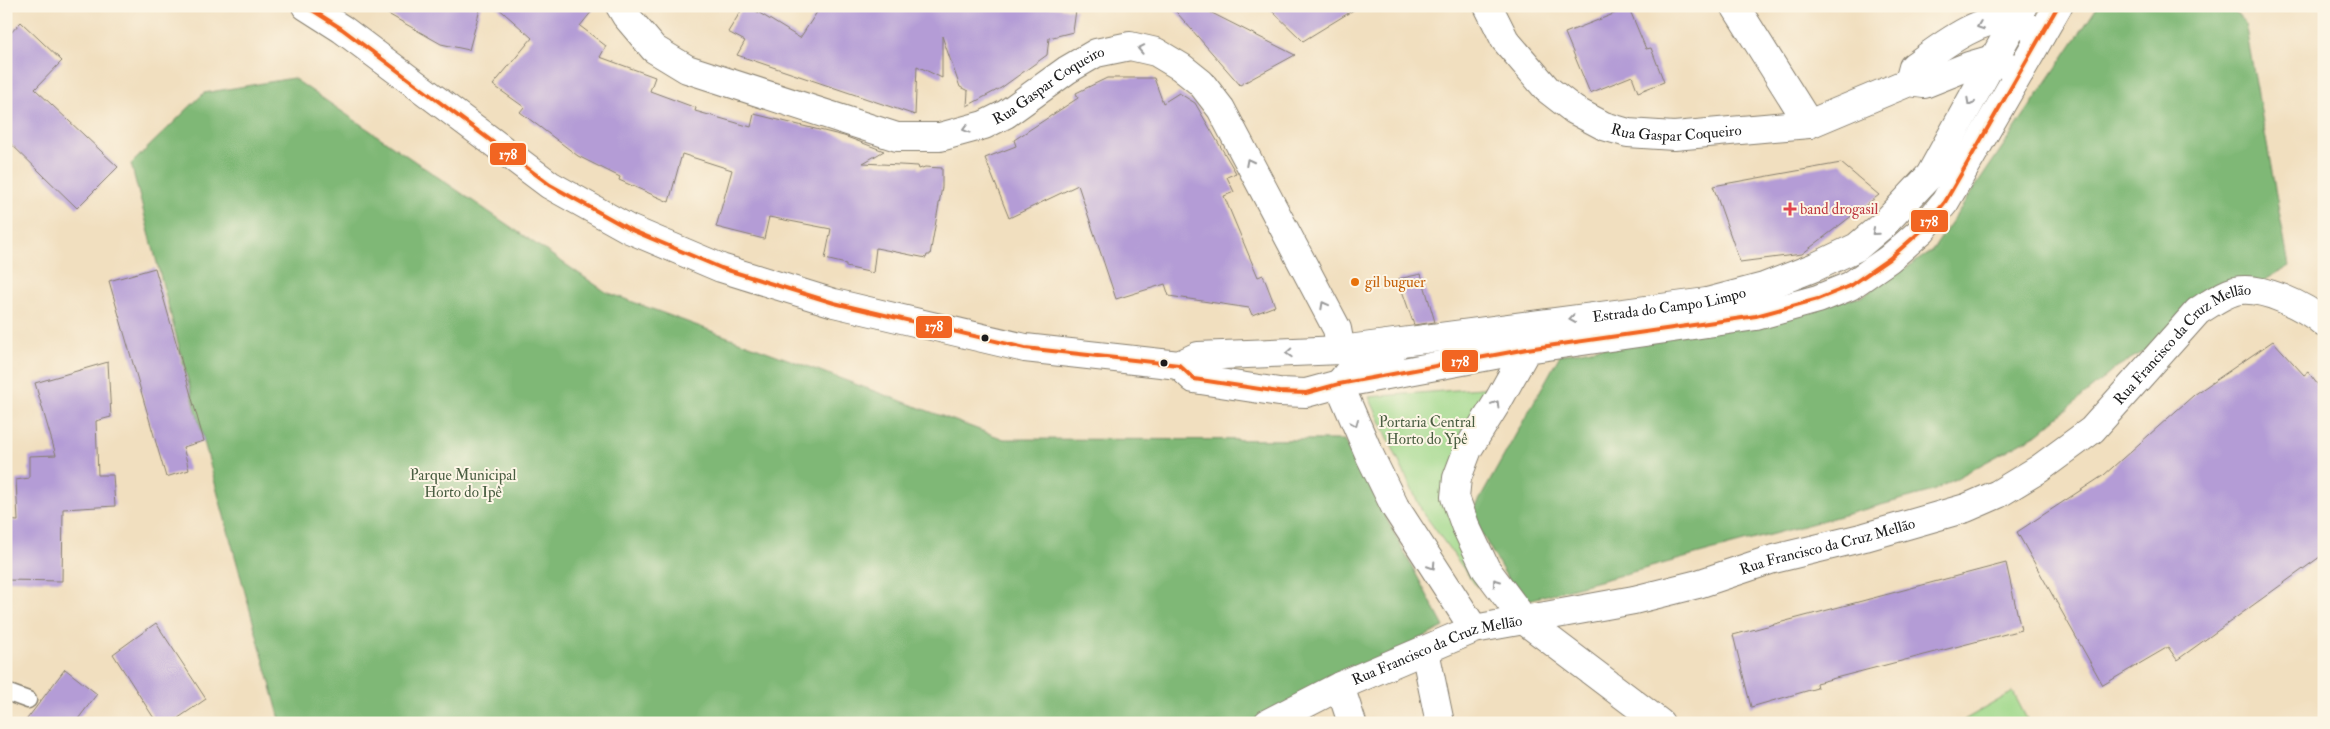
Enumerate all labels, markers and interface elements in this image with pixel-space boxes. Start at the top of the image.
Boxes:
one-way arrow [1976,20,1985,30]
street label: Rua Gaspar Coqueiro [989,43,1106,129]
one-way arrow [1136,44,1145,54]
one-way arrow [1966,97,1976,106]
street label: Rua Gaspar Coqueiro [1609,120,1742,147]
one-way arrow [963,124,971,134]
line badge: 178 [489,142,527,166]
text: 178 [499,146,517,163]
one-way arrow [1245,158,1255,167]
place label: band drogasil [1800,200,1879,219]
marker: band drogasil [1784,203,1796,215]
line badge: 178 [1910,209,1949,233]
text: 178 [1920,213,1938,230]
one-way arrow [1872,226,1881,235]
place label: gil buguer [1365,273,1426,292]
marker: gil buguer [1349,276,1361,288]
street label: Rua Francisco da Cruz Mellão [2110,281,2252,409]
street label: Estrada do Campo Limpo [1591,283,1748,327]
one-way arrow [1320,302,1330,311]
one-way arrow [1567,313,1575,324]
line badge: 178 [915,315,953,339]
text: 178 [925,318,943,335]
unlabelled marker [980,333,990,343]
one-way arrow [1285,348,1293,359]
line badge: 178 [1441,349,1479,373]
text: 178 [1451,353,1469,370]
unlabelled marker [1159,358,1169,368]
one-way arrow [1490,401,1499,410]
park label: Portaria Central Horto do Ypê [1379,413,1475,450]
one-way arrow [1349,418,1360,427]
park label: Parque Municipal Horto do Ipê [410,466,516,503]
street label: Rua Francisco da Cruz Mellão [1737,514,1917,579]
one-way arrow [1426,560,1435,569]
one-way arrow [1493,578,1502,588]
street label: Rua Francisco da Cruz Mellão [1349,611,1524,690]

